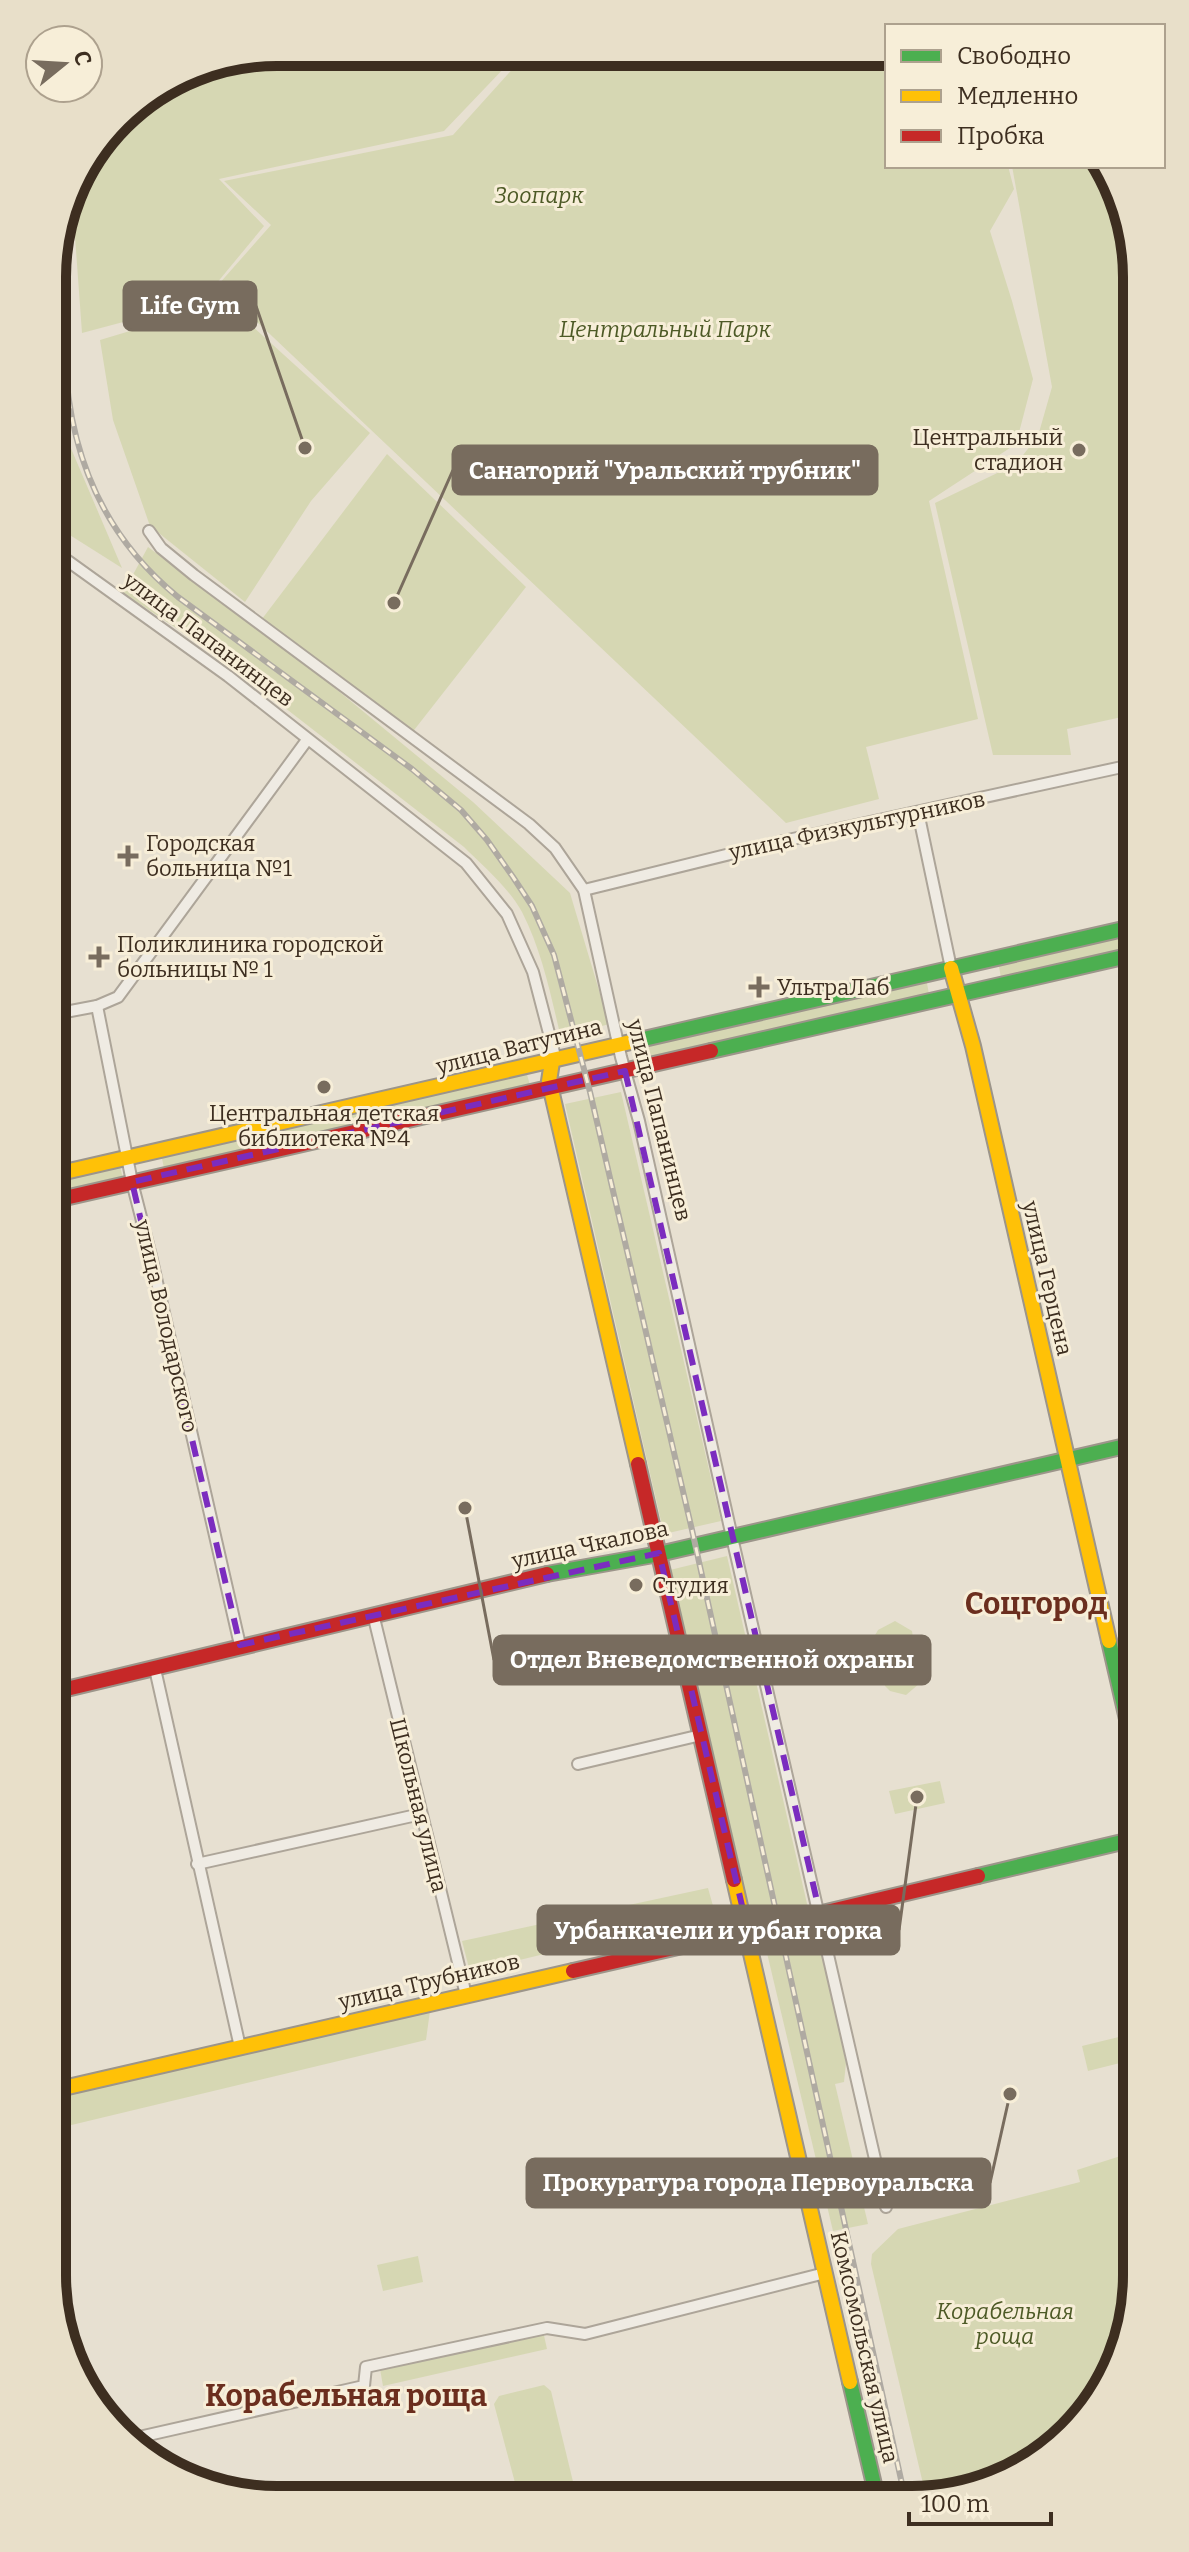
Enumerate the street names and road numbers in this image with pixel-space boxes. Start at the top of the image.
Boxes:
street label: улица Папанинцев [117,566,299,712]
street label: улица Физкультурников [726,785,988,866]
street label: улица Ватутина [433,1013,605,1080]
street label: улица Папанинцев [621,1016,698,1224]
street label: улица Герцена [1016,1197,1078,1358]
street label: улица Володарского [129,1216,204,1435]
street label: улица Чкалова [508,1515,671,1574]
street label: Школьная улица [384,1715,453,1895]
street label: улица Трубников [335,1948,522,2016]
street label: Комсомольская улица [825,2229,904,2466]

